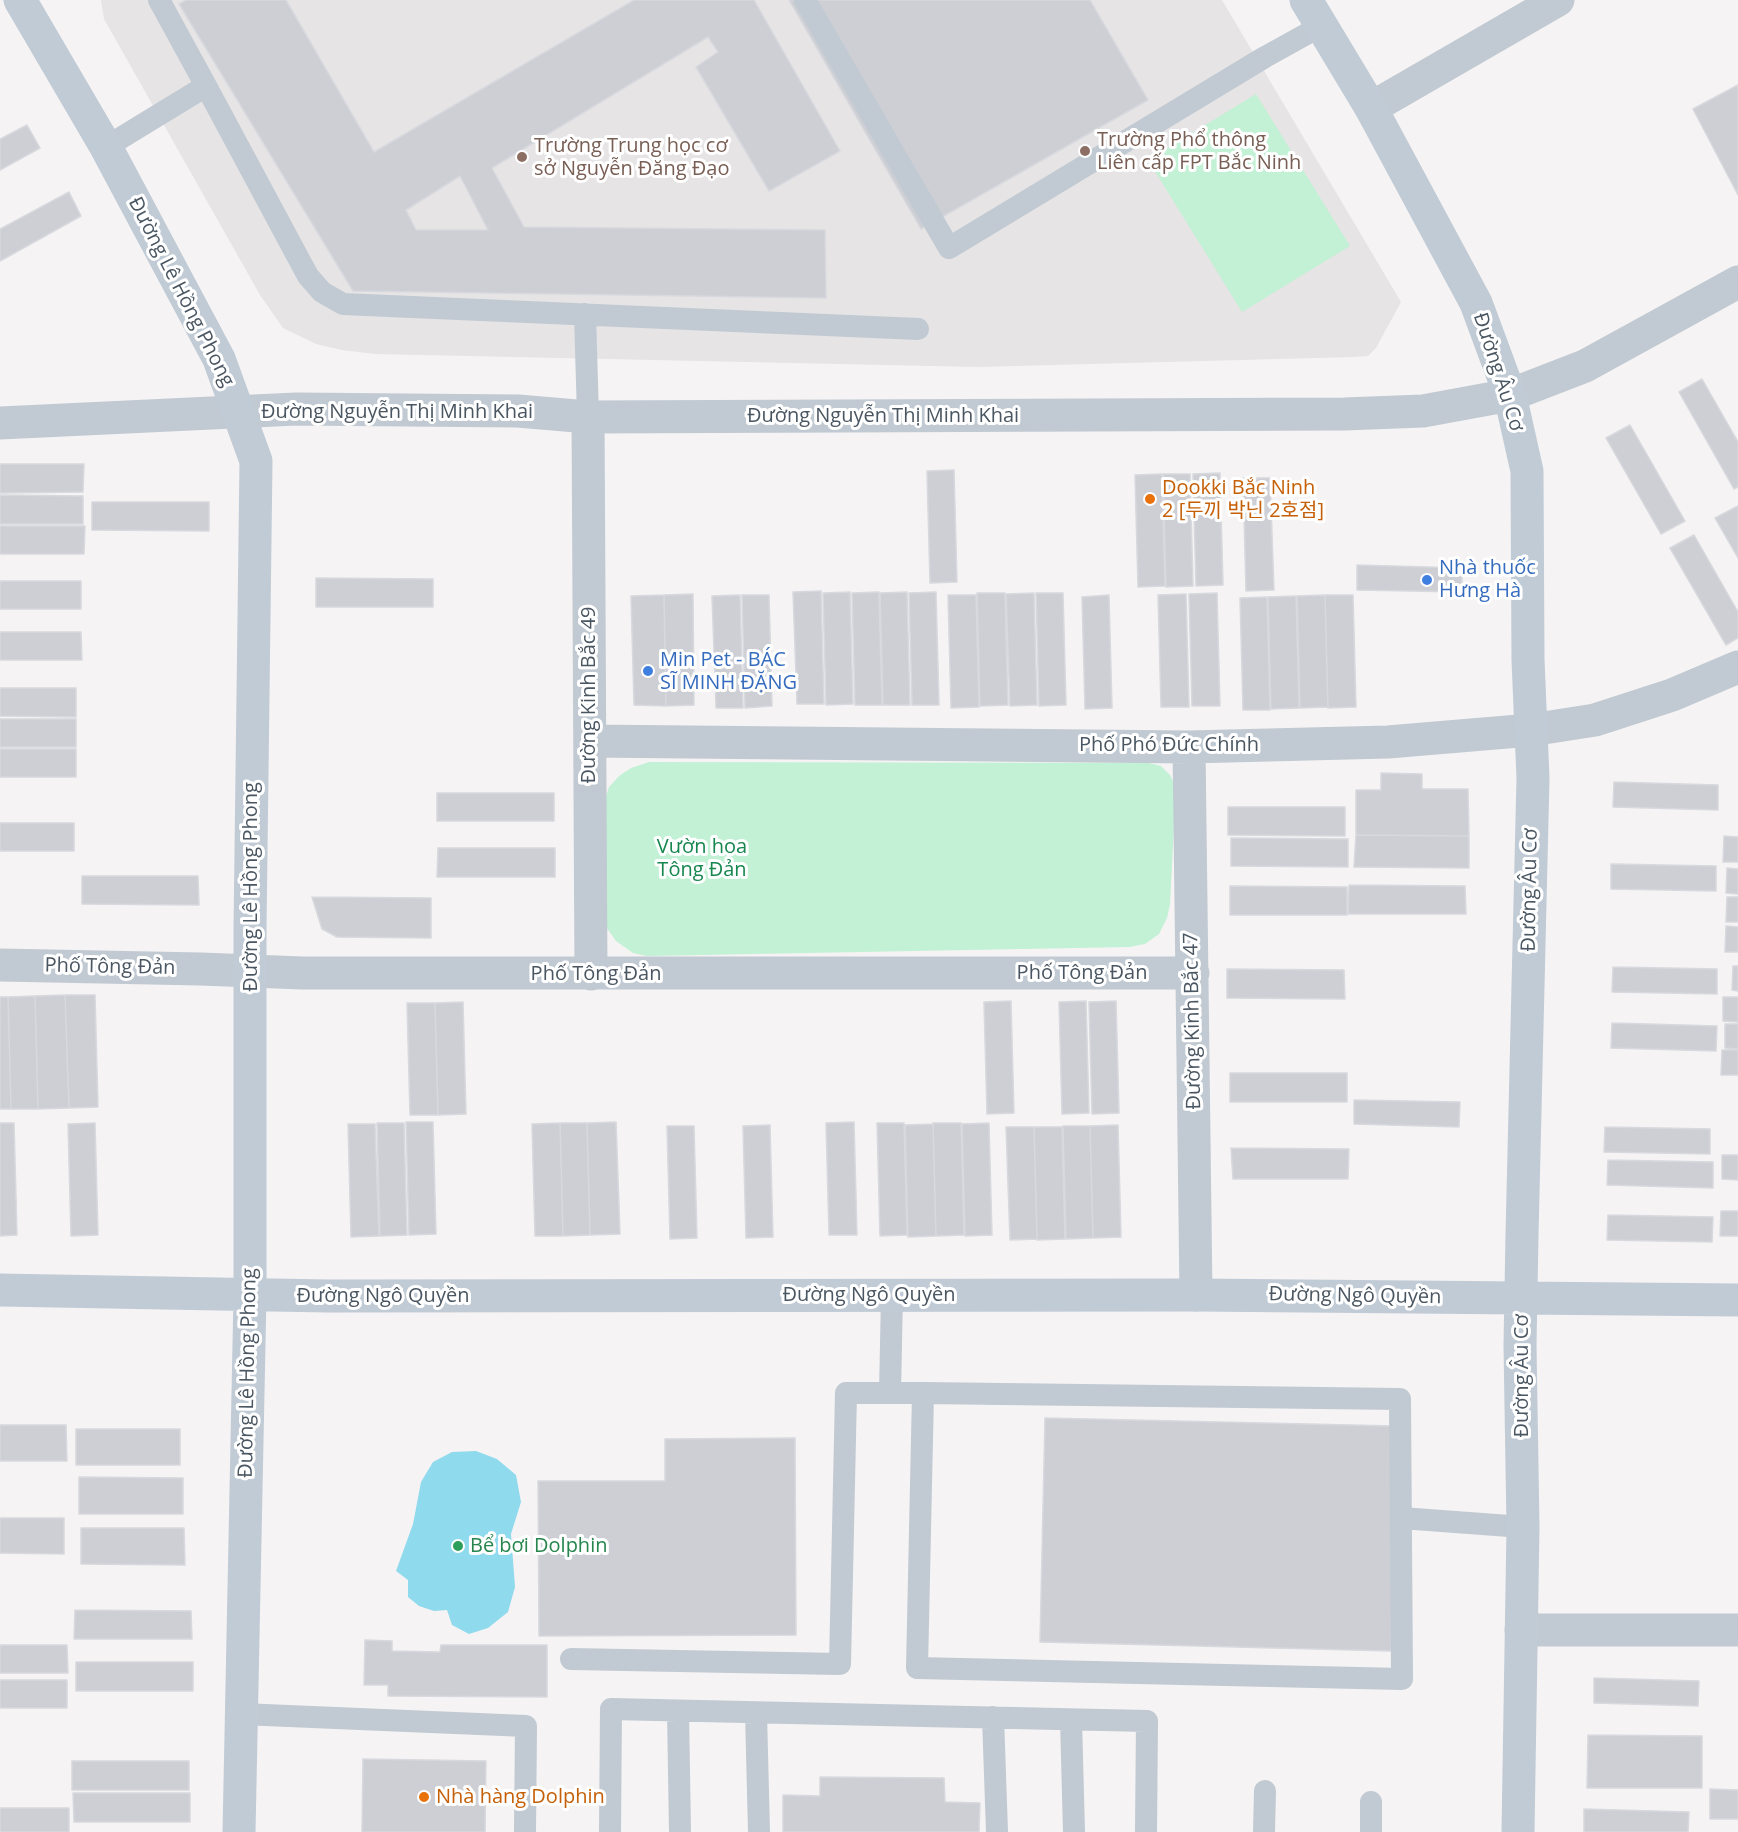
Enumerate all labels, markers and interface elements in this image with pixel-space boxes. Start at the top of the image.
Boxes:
place label: Trường Phổ thông Liên cấp FPT Bắc Ninh [1097,128,1301,175]
place label: Trường Trung học cơ sở Nguyễn Đăng Đạo [534,134,729,181]
marker: Trường Phổ thông Liên cấp FPT Bắc Ninh [1078,144,1092,158]
marker: Trường Trung học cơ sở Nguyễn Đăng Đạo [515,150,529,164]
street label: Đường Lê Hồng Phong [123,193,239,391]
street label: Đường Âu Cơ [1468,310,1528,434]
street label: Đường Nguyễn Thị Minh Khai [261,400,533,424]
street label: Đường Nguyễn Thị Minh Khai [747,404,1019,428]
place label: Dookki Bắc Ninh 2 [두끼 박닌 2호점] [1162,476,1324,523]
marker: Dookki Bắc Ninh 2 [두끼 박닌 2호점] [1143,492,1157,506]
place label: Nhà thuốc Hưng Hà [1439,556,1536,603]
marker: Nhà thuốc Hưng Hà [1420,573,1434,587]
street label: Đường Kinh Bắc 49 [577,606,601,784]
place label: Min Pet - BÁC SĨ MINH ĐẶNG [660,648,797,695]
marker: Min Pet - BÁC SĨ MINH ĐẶNG [641,664,655,678]
street label: Phố Phó Đức Chính [1079,733,1259,757]
street label: Đường Lê Hồng Phong [239,782,263,992]
street label: Đường Âu Cơ [1517,828,1543,952]
park label: Vườn hoa Tông Đản [657,835,747,882]
street label: Đường Kinh Bắc 47 [1179,932,1207,1110]
street label: Phố Tông Đản [44,954,176,980]
street label: Phố Tông Đản [1017,961,1147,985]
street label: Phố Tông Đản [531,962,661,986]
street label: Đường Lê Hồng Phong [234,1268,262,1478]
street label: Đường Ngô Quyền [1268,1282,1442,1310]
street label: Đường Ngô Quyền [783,1283,955,1307]
street label: Đường Ngô Quyền [297,1284,469,1308]
street label: Đường Âu Cơ [1510,1314,1534,1438]
place label: Bể bơi Dolphin [470,1534,607,1558]
marker: Bể bơi Dolphin [451,1539,465,1553]
place label: Nhà hàng Dolphin [436,1785,605,1809]
marker: Nhà hàng Dolphin [417,1790,431,1804]

